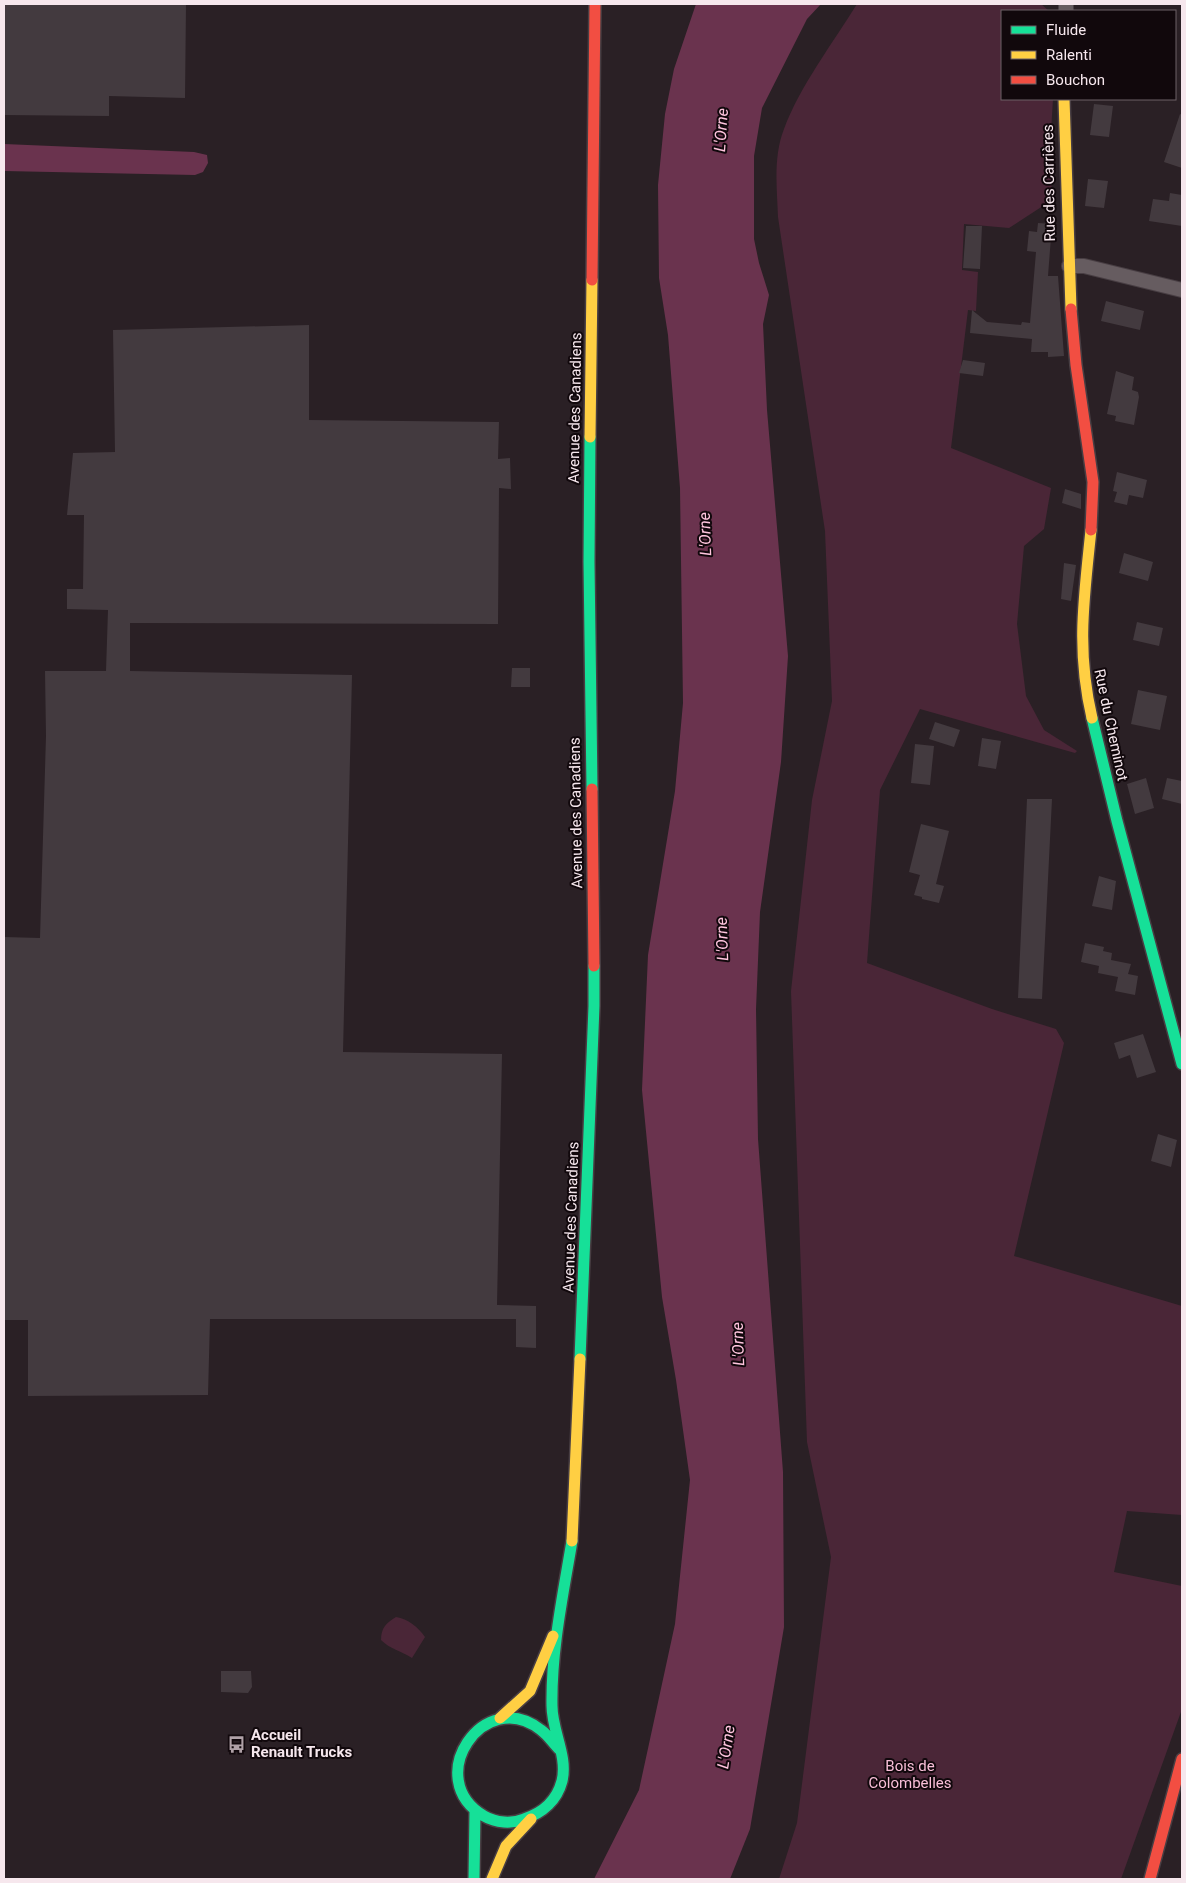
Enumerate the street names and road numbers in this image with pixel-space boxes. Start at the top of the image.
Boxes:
street label: Rue des Carrières [1039,124,1059,242]
street label: Avenue des Canadiens [565,332,585,484]
street label: Rue du Cheminot [1090,667,1132,783]
street label: Avenue des Canadiens [566,737,586,889]
street label: Avenue des Canadiens [559,1141,583,1293]

